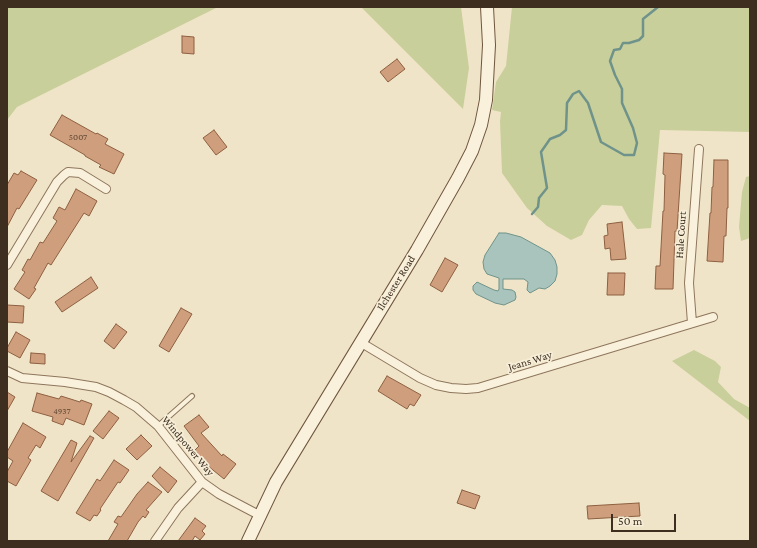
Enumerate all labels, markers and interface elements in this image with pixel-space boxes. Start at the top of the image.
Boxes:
house number: 5007 [69,132,87,142]
street label: Hale Court [673,211,689,259]
street label: Ilchester Road [374,253,418,313]
street label: Jeans Way [506,348,554,374]
house number: 4937 [53,406,71,416]
street label: Windpower Way [159,413,217,479]
scale bar [613,506,678,532]
text: 50 m [618,514,642,528]

